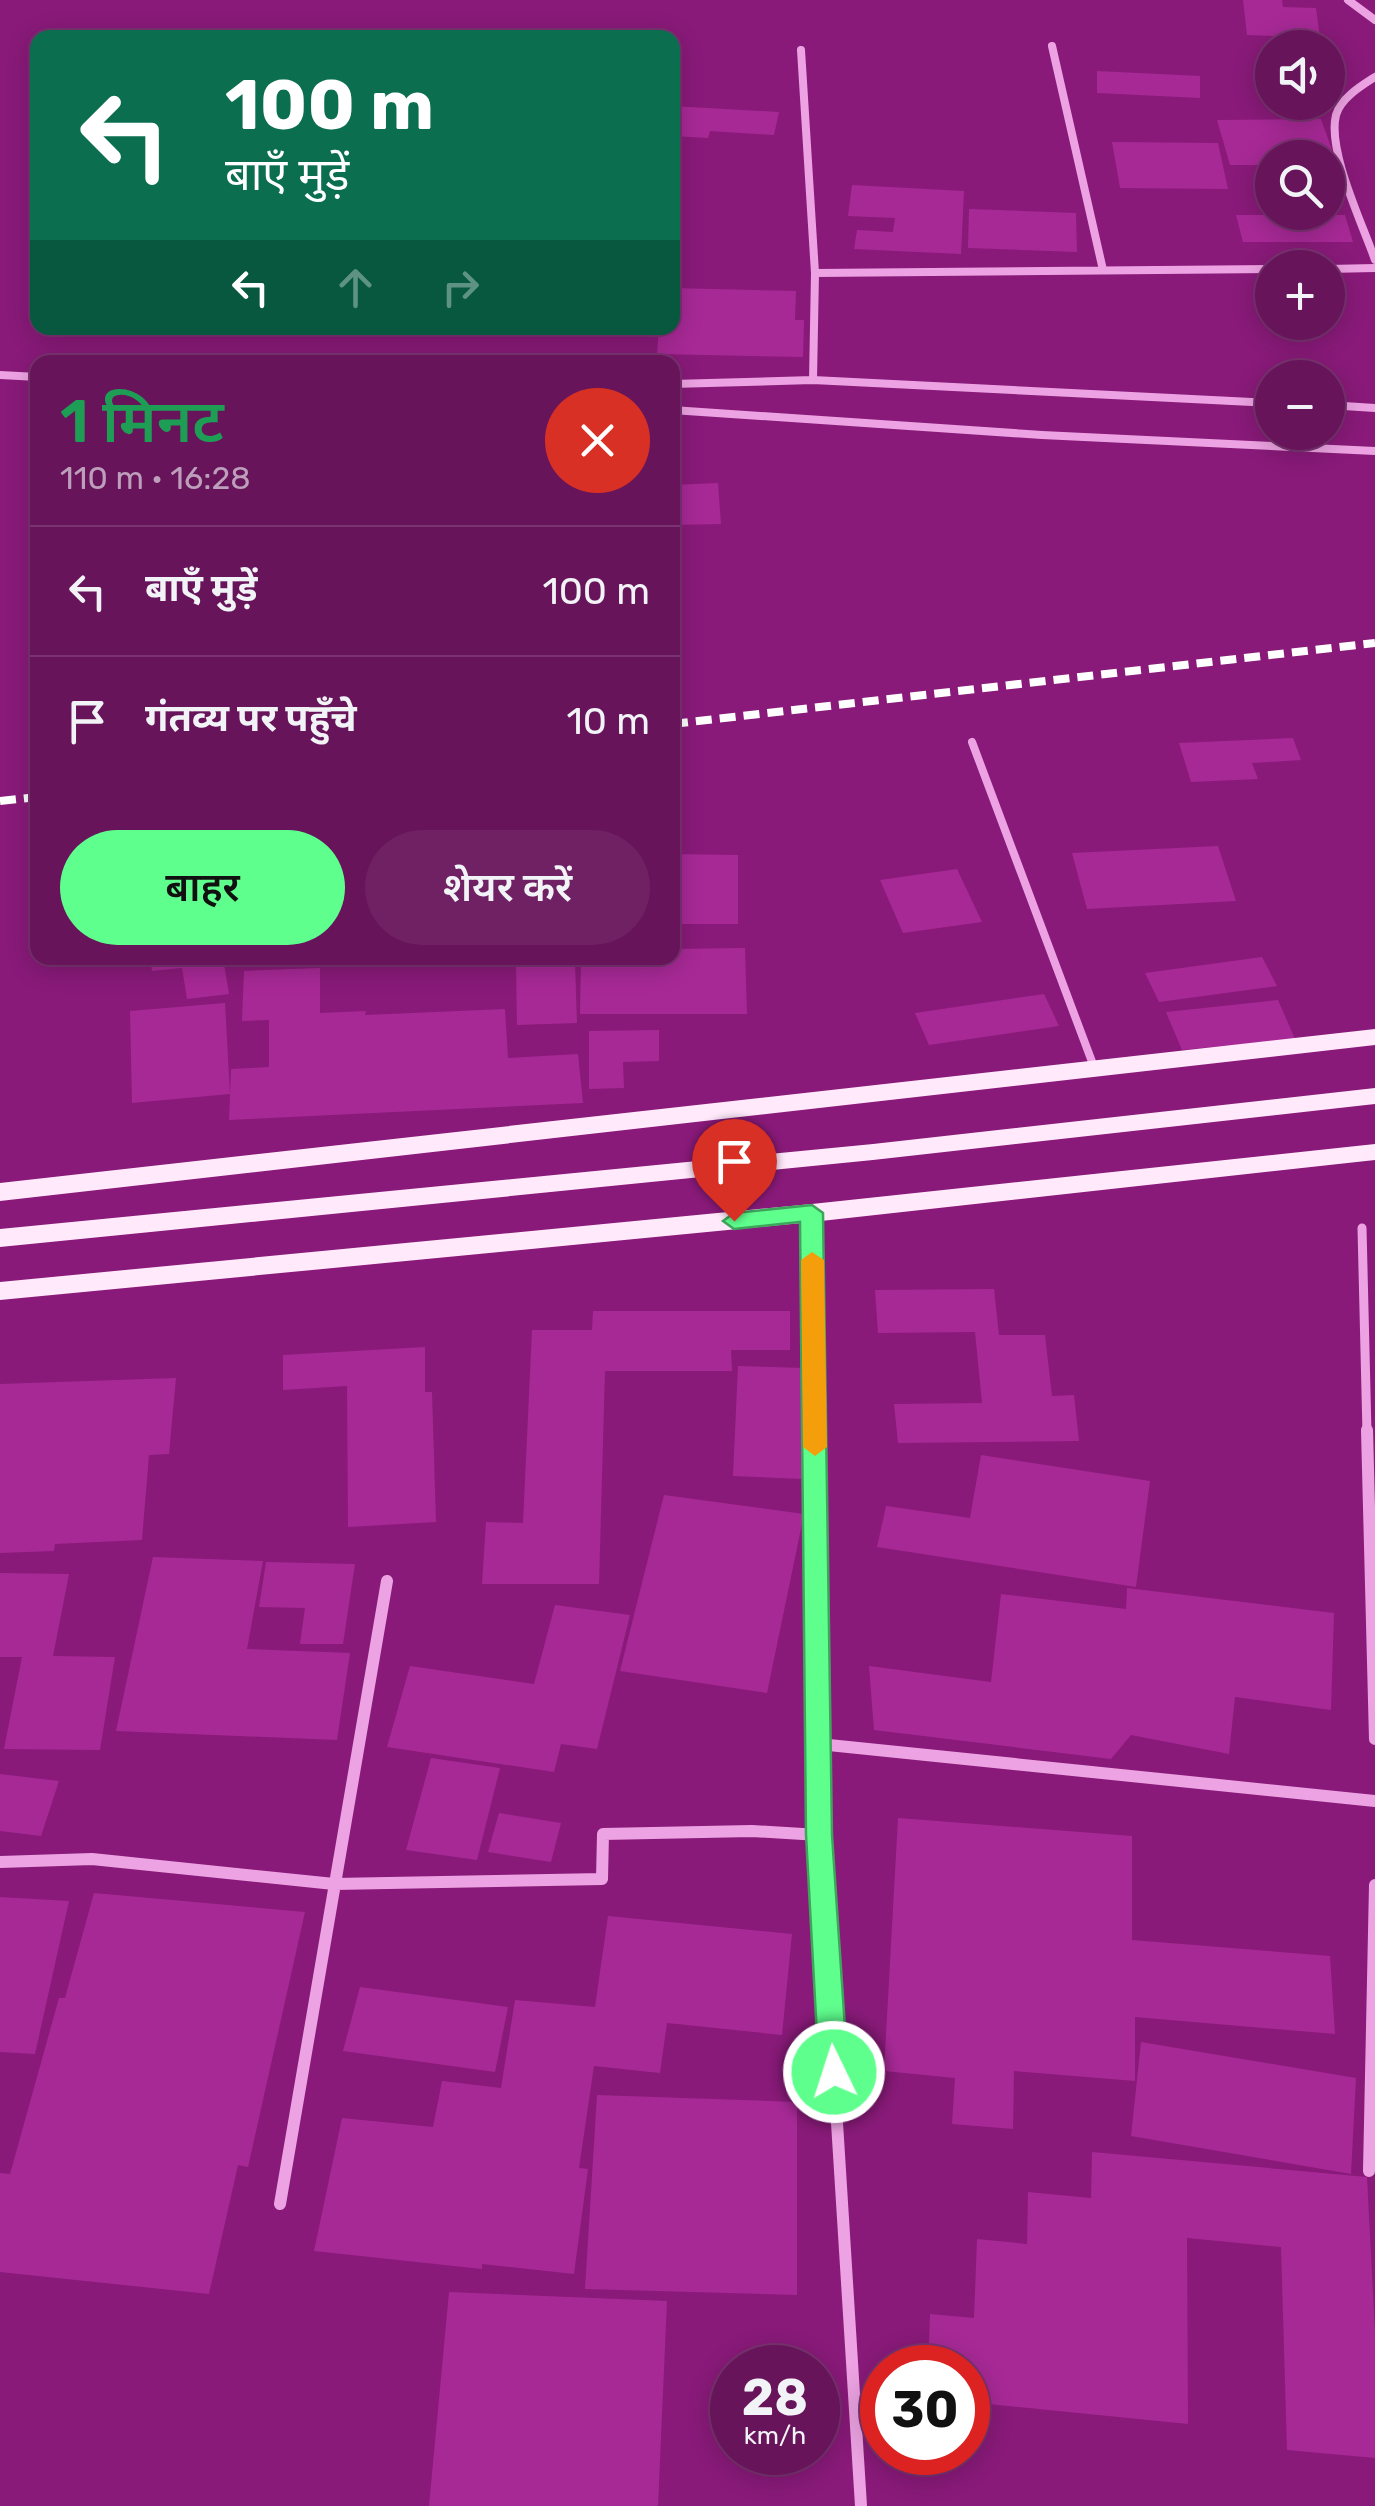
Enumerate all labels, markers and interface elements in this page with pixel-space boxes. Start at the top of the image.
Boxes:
map controls [1255,30,1345,450]
button: sound [1255,30,1345,120]
text: 100 m [225,64,434,147]
icon: left [60,70,190,200]
button: search [1255,140,1345,230]
text: बाएँ मुड़ें [225,148,349,201]
button: + [1255,250,1345,340]
icon: left [223,260,278,315]
icon: ahead [328,260,383,315]
icon: right [433,260,488,315]
button: − [1255,360,1345,450]
text: 1 मिनट [60,386,224,457]
button: close [545,388,650,493]
text: 110 m · 16:28 [60,459,251,497]
icon: left [60,564,115,619]
text: बाएँ मुड़ें [145,565,257,611]
text: 100 m [542,568,650,614]
icon: arrive [60,694,115,749]
text: गंतव्य पर पहुँचे [145,695,357,741]
text: 10 m [567,698,650,744]
button: बाहर [60,830,345,945]
button: शेयर करें [365,830,650,945]
pin [692,1119,777,1222]
icon: arrive [707,1134,762,1189]
position arrow [782,2020,886,2124]
speed limit sign: 30 [860,2345,990,2475]
text: 28 [742,2368,808,2428]
text: km/h [744,2421,806,2450]

